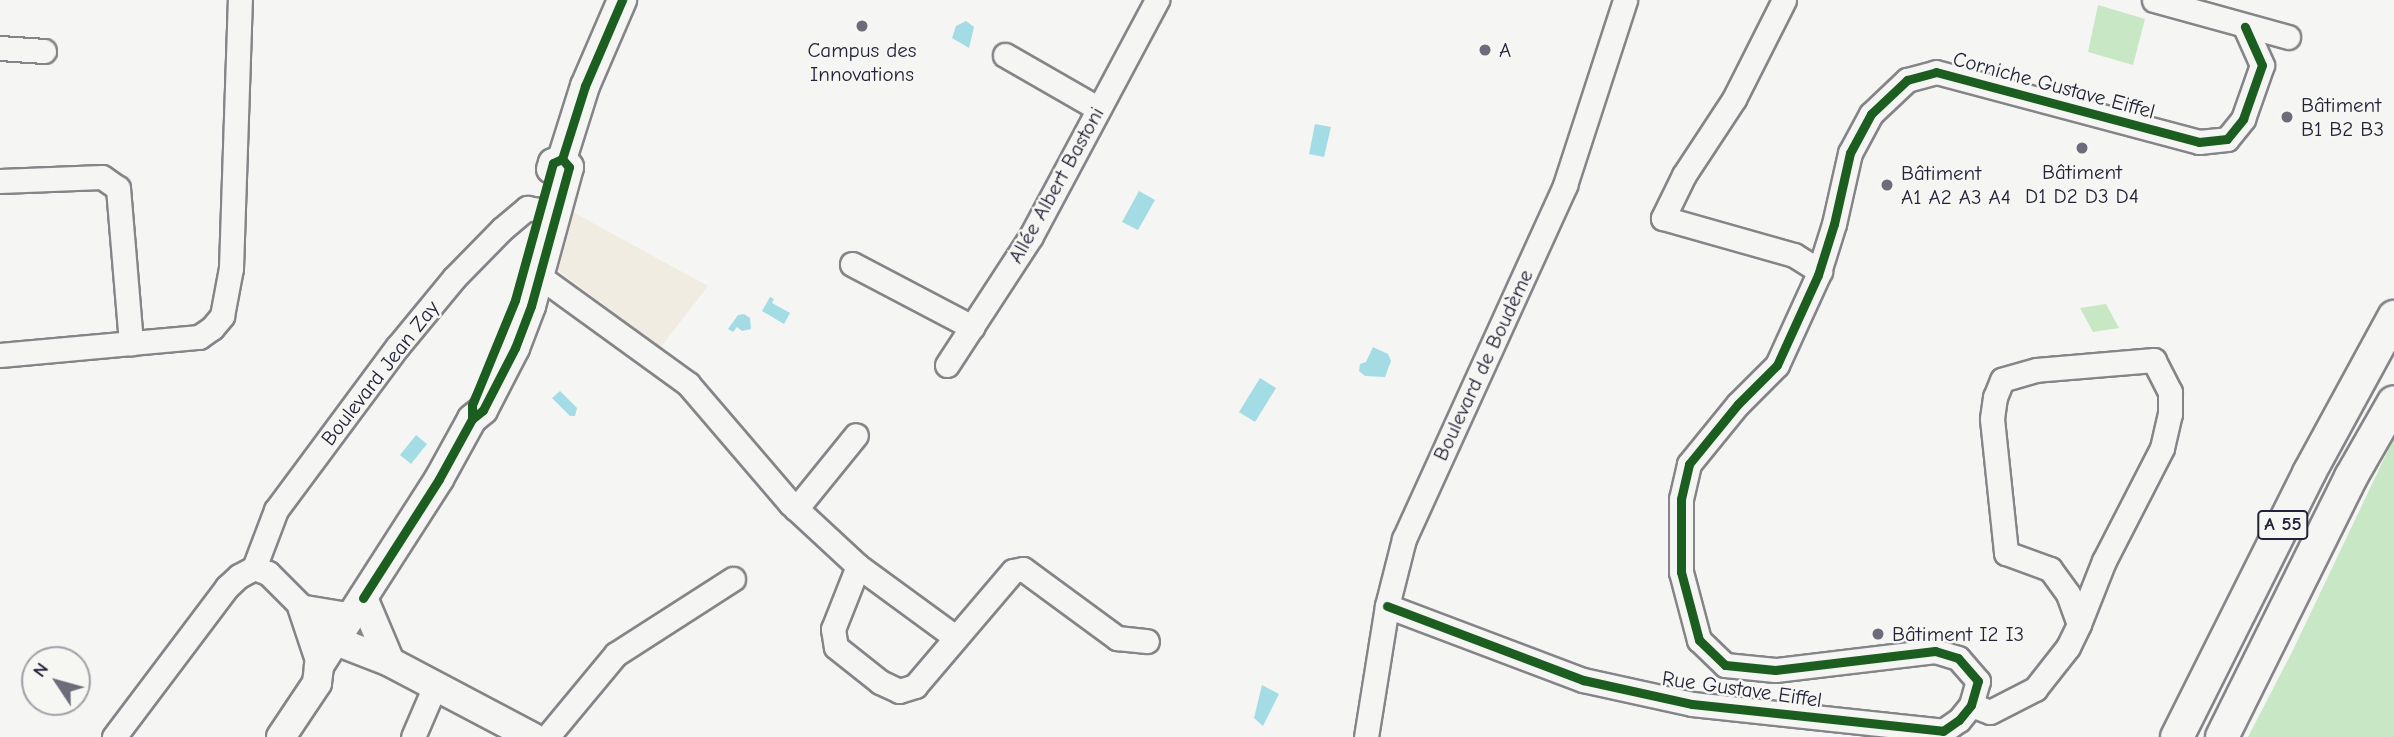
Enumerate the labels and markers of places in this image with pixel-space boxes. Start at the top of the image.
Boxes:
marker: Campus des Innovations [854,18,870,34]
place label: Campus des Innovations [807,37,917,87]
place label: A [1499,37,1511,63]
marker: A [1477,42,1493,58]
place label: Bâtiment B1 B2 B3 [2301,92,2384,142]
marker: Bâtiment B1 B2 B3 [2279,109,2295,125]
marker: Bâtiment D1 D2 D3 D4 [2074,140,2090,156]
place label: Bâtiment D1 D2 D3 D4 [2025,159,2139,209]
place label: Bâtiment A1 A2 A3 A4 [1901,160,2011,210]
marker: Bâtiment A1 A2 A3 A4 [1879,177,1895,193]
place label: Bâtiment I2 I3 [1892,621,2024,647]
marker: Bâtiment I2 I3 [1870,626,1886,642]

